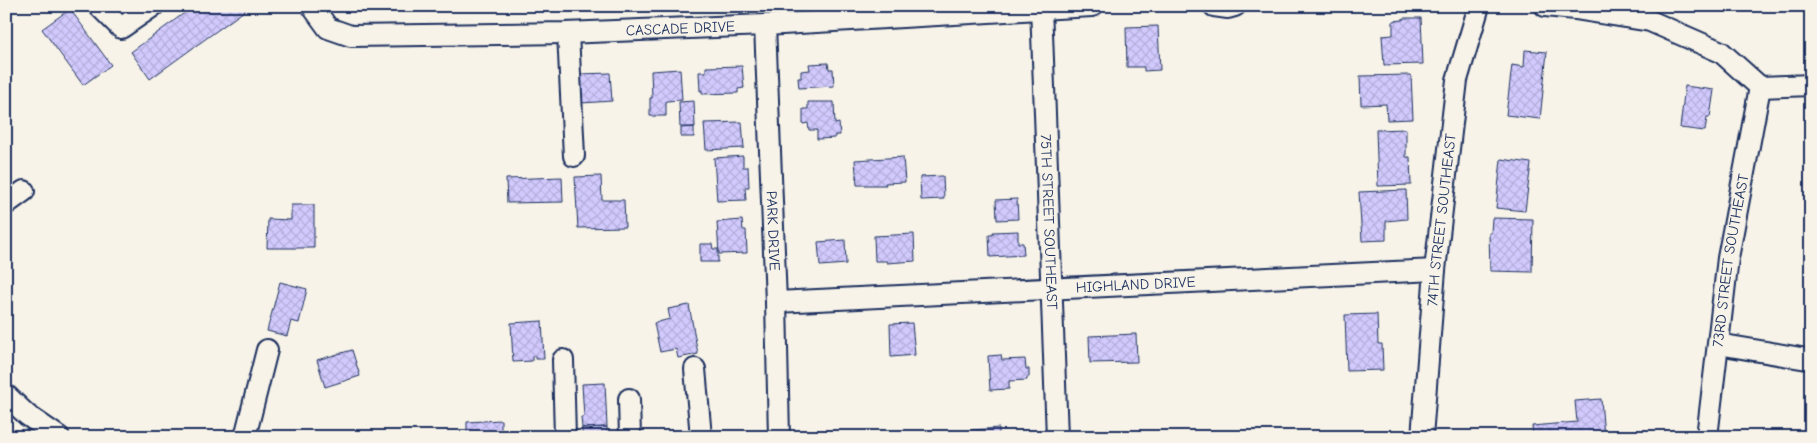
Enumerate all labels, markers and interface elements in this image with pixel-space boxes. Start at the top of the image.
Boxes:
street label: CASCADE DRIVE [626,17,735,40]
street label: 74TH STREET SOUTHEAST [1423,132,1460,307]
street label: 75TH STREET SOUTHEAST [1037,134,1061,310]
street label: 73RD STREET SOUTHEAST [1709,172,1753,348]
street label: PARK DRIVE [763,190,784,271]
street label: HIGHLAND DRIVE [1075,273,1196,296]

